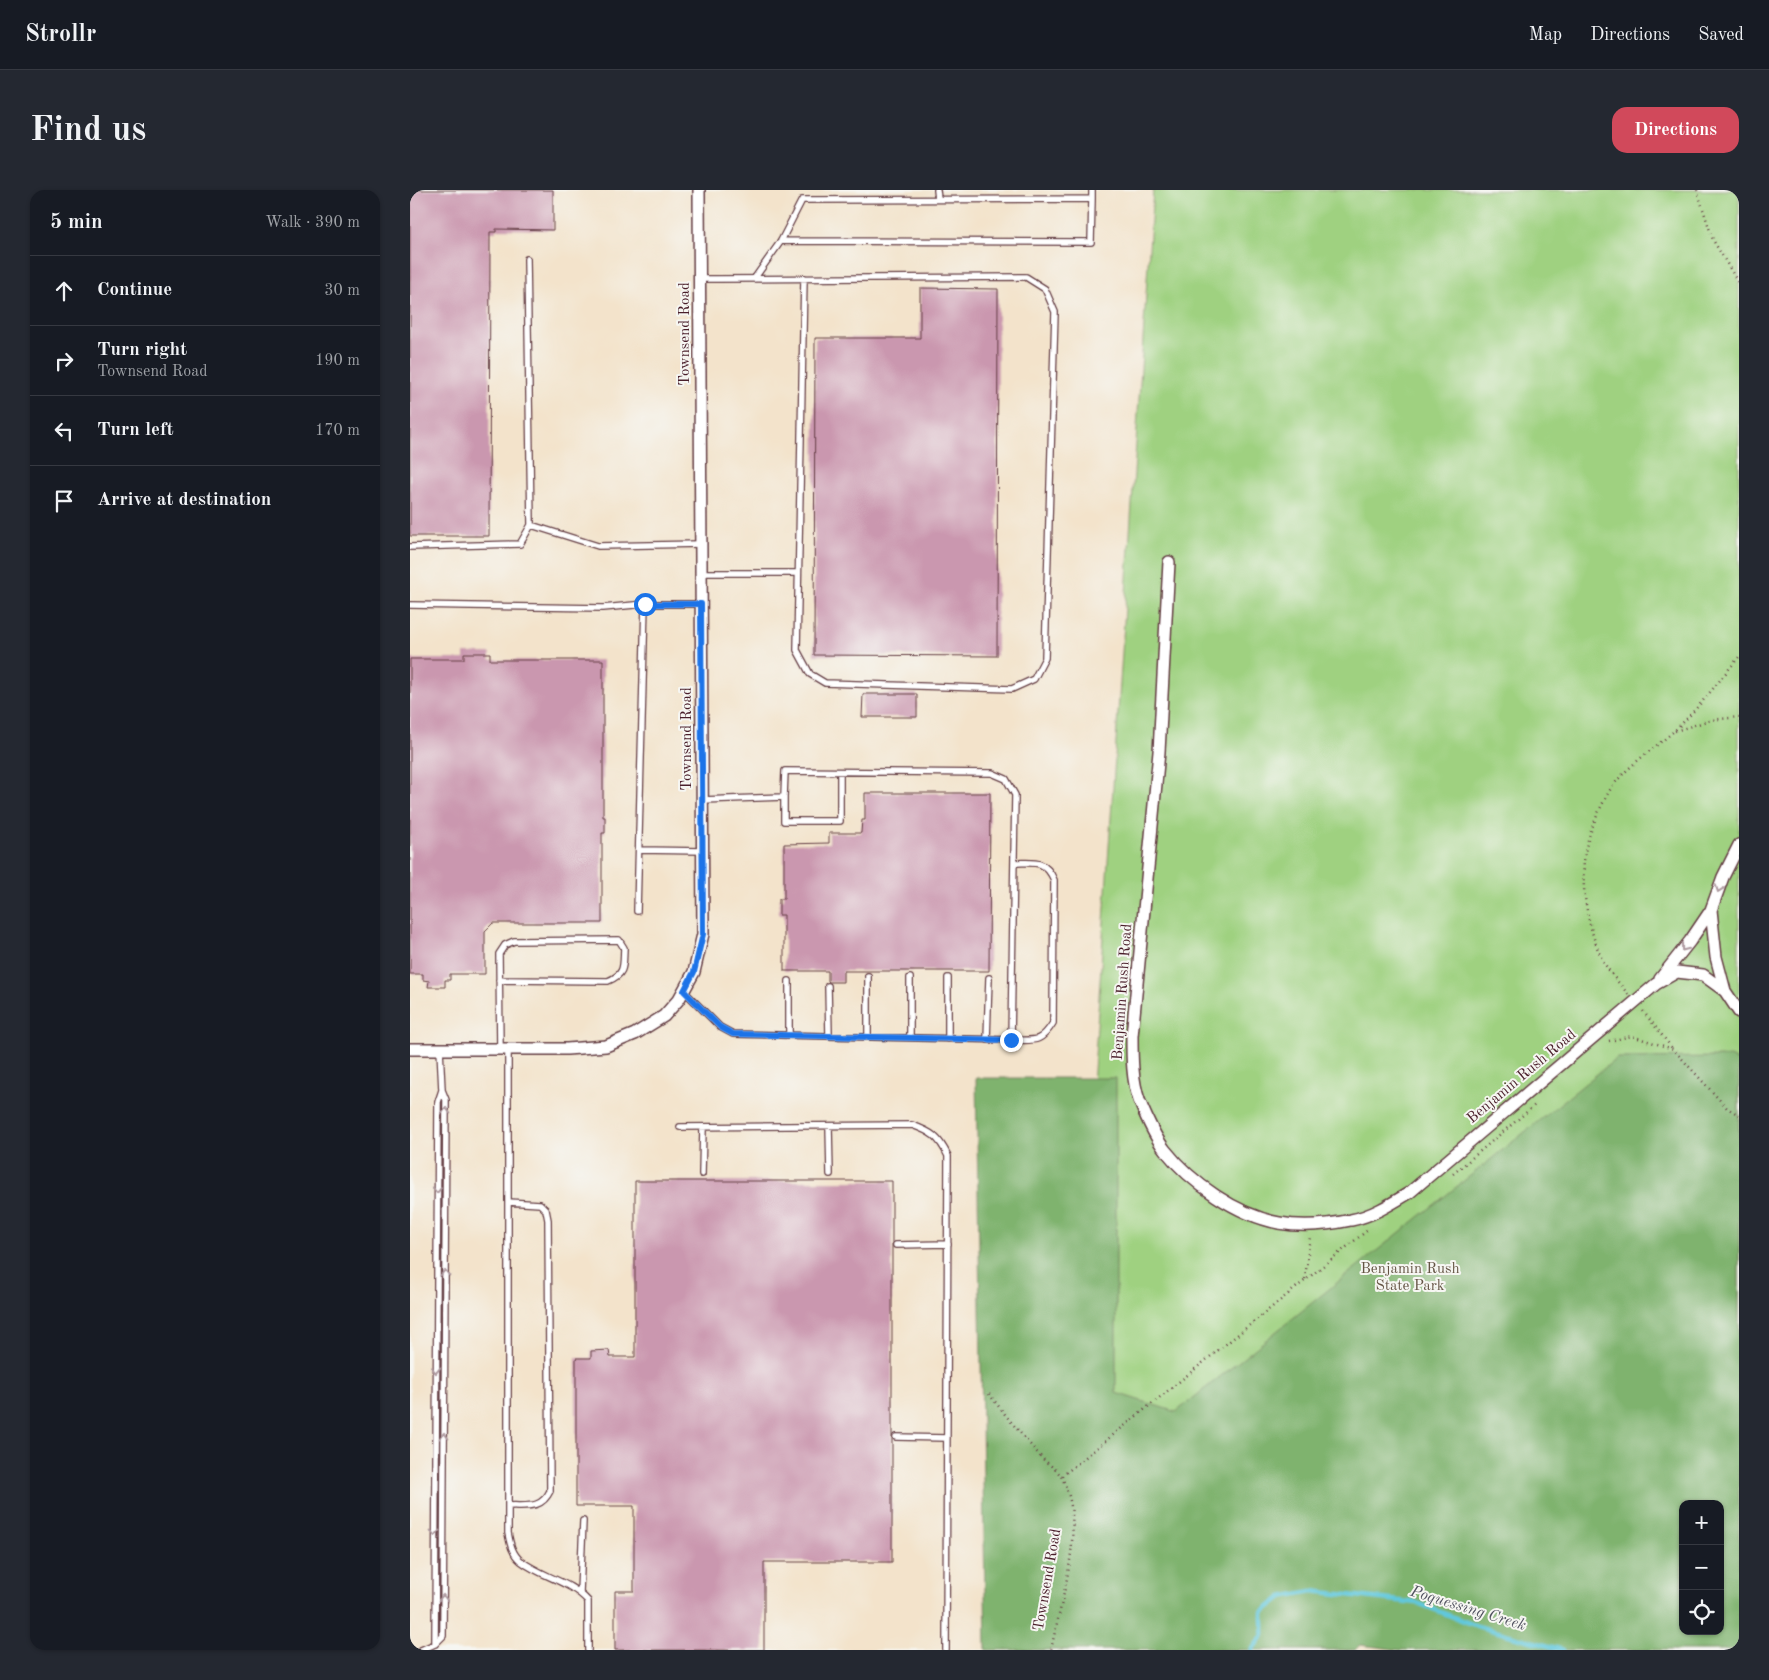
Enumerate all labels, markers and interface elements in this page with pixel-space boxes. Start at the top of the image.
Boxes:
text: Strollr [25,23,96,47]
text: Map [1529,26,1562,44]
text: Directions [1590,26,1670,44]
text: Saved [1698,26,1744,44]
button: Directions [1612,107,1739,153]
text: Find us [30,113,146,148]
text: 5 min [50,212,103,233]
text: Walk · 390 m [265,215,360,231]
icon: ahead [50,277,78,305]
text: Continue [97,281,172,300]
street label: Townsend Road [678,282,693,386]
text: 30 m [324,283,360,299]
text: Turn right [97,341,187,360]
icon: right [50,347,78,375]
text: 190 m [315,353,360,369]
text: Townsend Road [97,364,208,380]
icon: left [50,417,78,445]
text: Turn left [97,421,174,440]
text: 170 m [315,423,360,439]
icon: arrive [50,487,78,515]
text: Arrive at destination [97,491,271,510]
route start [634,593,657,616]
street label: Townsend Road [680,687,695,791]
one-way arrow [1715,884,1725,893]
street label: Benjamin Rush Road [1111,923,1135,1061]
one-way arrow [1682,942,1690,951]
street label: Benjamin Rush Road [1465,1027,1579,1127]
route end [1000,1029,1023,1052]
one-way arrow [441,1106,451,1114]
one-way arrow [432,1187,442,1195]
park label: Benjamin Rush State Park [1360,1262,1460,1294]
one-way arrow [440,1269,450,1276]
one-way arrow [431,1367,441,1375]
one-way arrow [439,1431,449,1439]
map controls [1679,1500,1724,1635]
button: + [1679,1500,1724,1545]
street label: Townsend Road [1032,1528,1064,1632]
one-way arrow [430,1530,440,1537]
button: − [1679,1545,1724,1590]
water label: Poquessing Creek [1407,1584,1528,1634]
button: locate [1679,1590,1724,1635]
one-way arrow [438,1594,448,1602]

